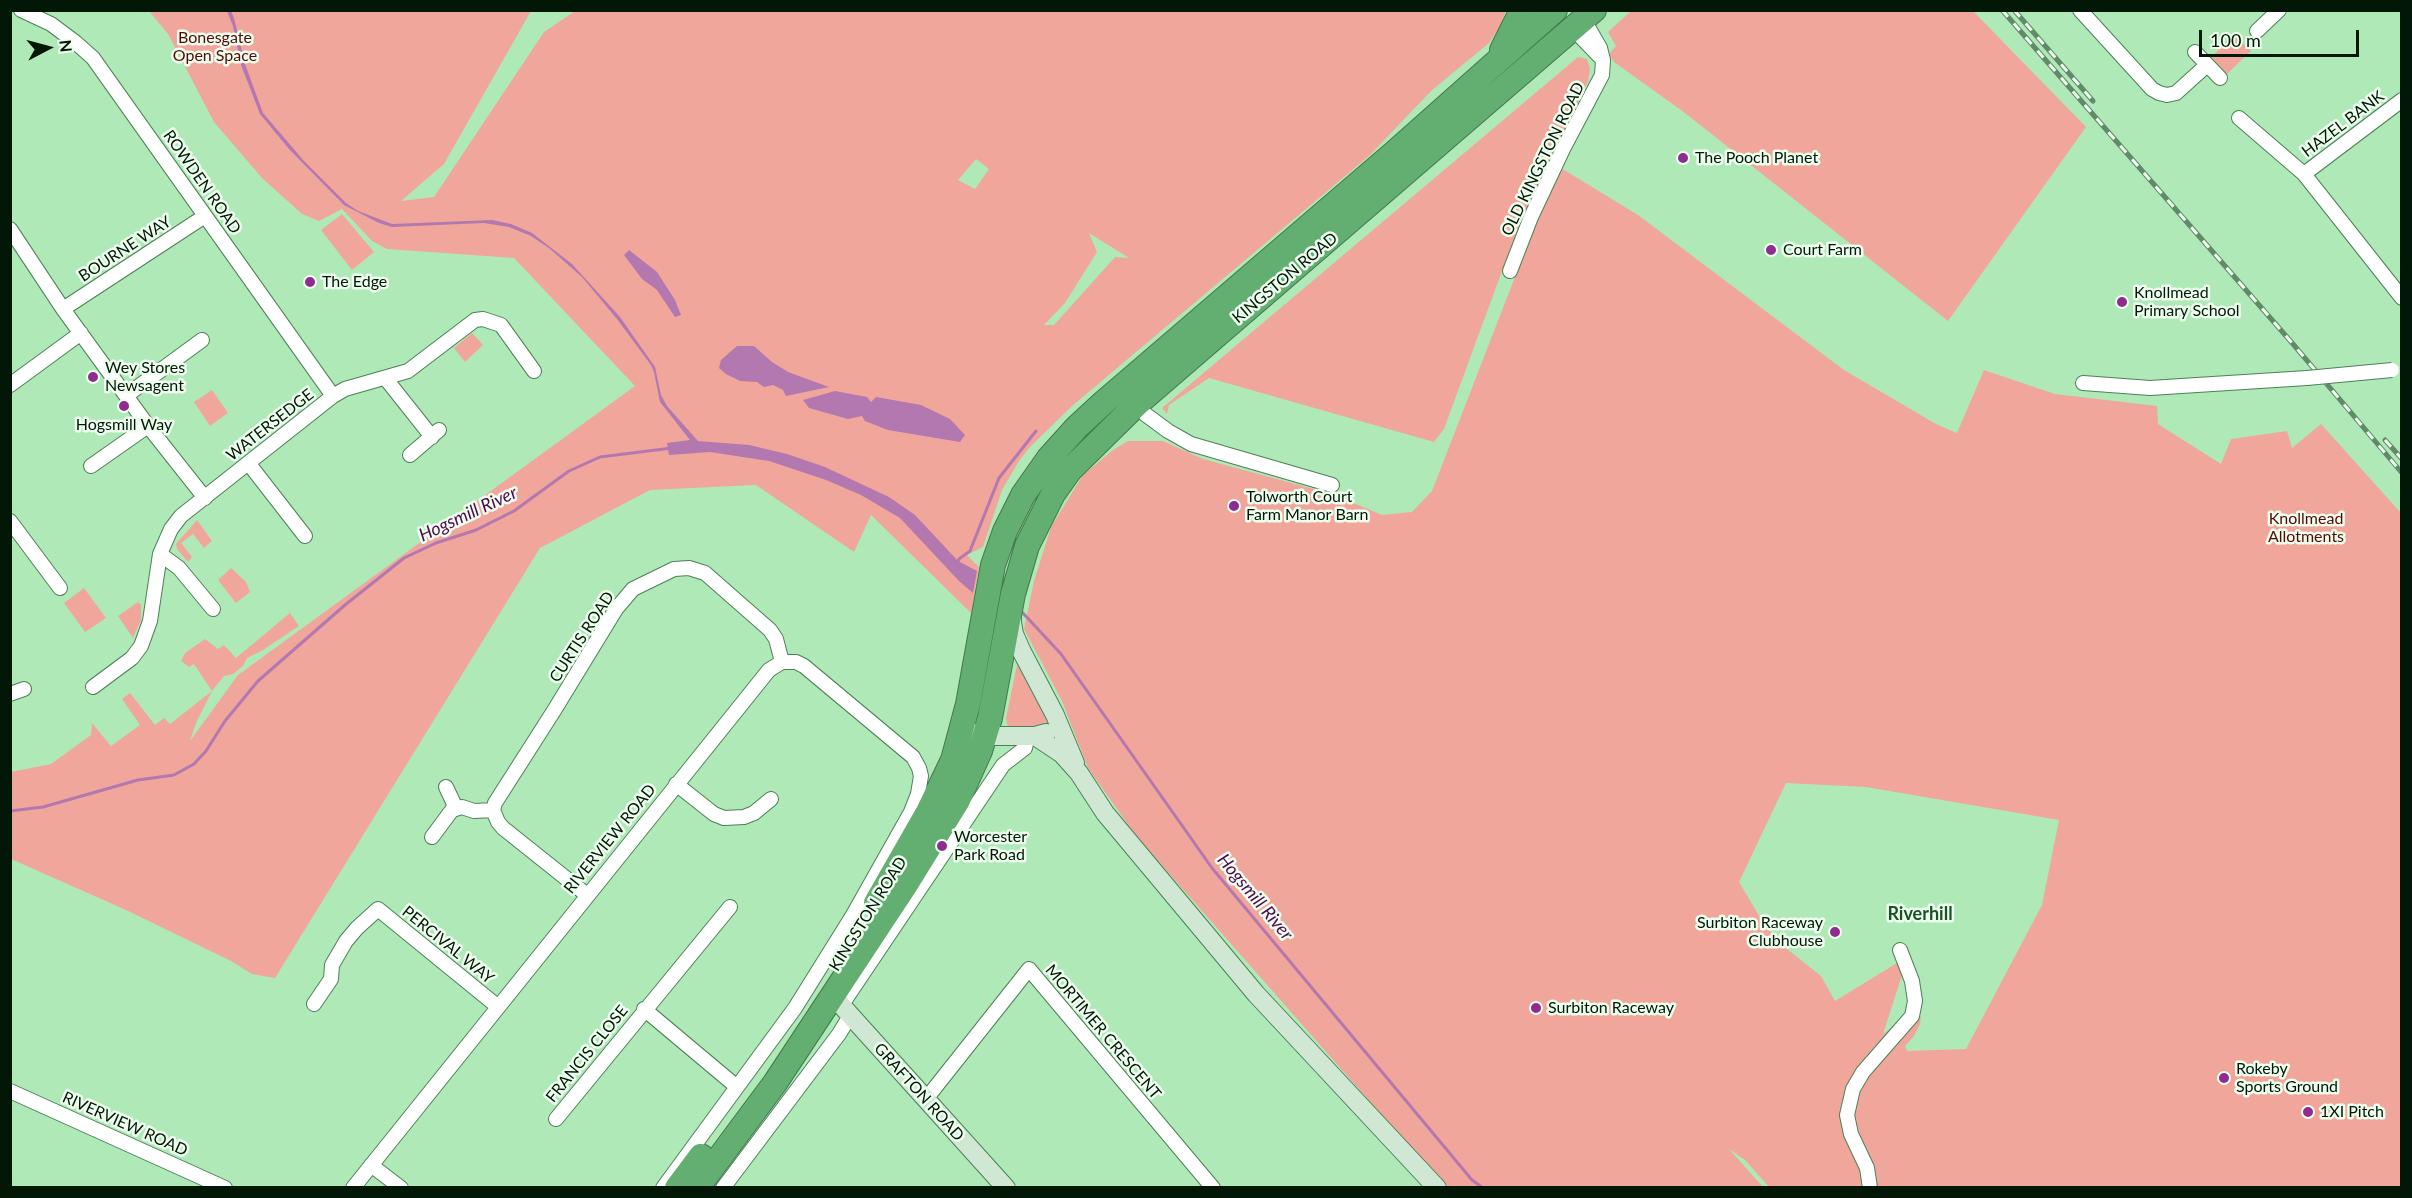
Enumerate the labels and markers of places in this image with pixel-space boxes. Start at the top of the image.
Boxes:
place label: The Pooch Planet [1695,148,1818,168]
marker: The Pooch Planet [1676,151,1690,165]
place label: Court Farm [1783,240,1862,260]
marker: Court Farm [1764,243,1778,257]
place label: The Edge [322,272,387,292]
marker: The Edge [303,275,317,289]
place label: Knollmead Primary School [2134,283,2240,321]
marker: Knollmead Primary School [2115,295,2129,309]
place label: Wey Stores Newsagent [105,358,185,396]
marker: Wey Stores Newsagent [86,370,100,384]
marker: Hogsmill Way [117,399,131,413]
place label: Hogsmill Way [76,415,172,435]
place label: Tolworth Court Farm Manor Barn [1246,487,1368,525]
marker: Tolworth Court Farm Manor Barn [1227,499,1241,513]
place label: Worcester Park Road [954,827,1027,865]
marker: Worcester Park Road [935,839,949,853]
place label: Surbiton Raceway Clubhouse [1697,913,1823,951]
marker: Surbiton Raceway Clubhouse [1828,925,1842,939]
place label: Surbiton Raceway [1548,998,1674,1018]
marker: Surbiton Raceway [1529,1001,1543,1015]
place label: Rokeby Sports Ground [2236,1059,2338,1097]
marker: Rokeby Sports Ground [2217,1071,2231,1085]
place label: 1XI Pitch [2320,1102,2384,1122]
marker: 1XI Pitch [2301,1105,2315,1119]

